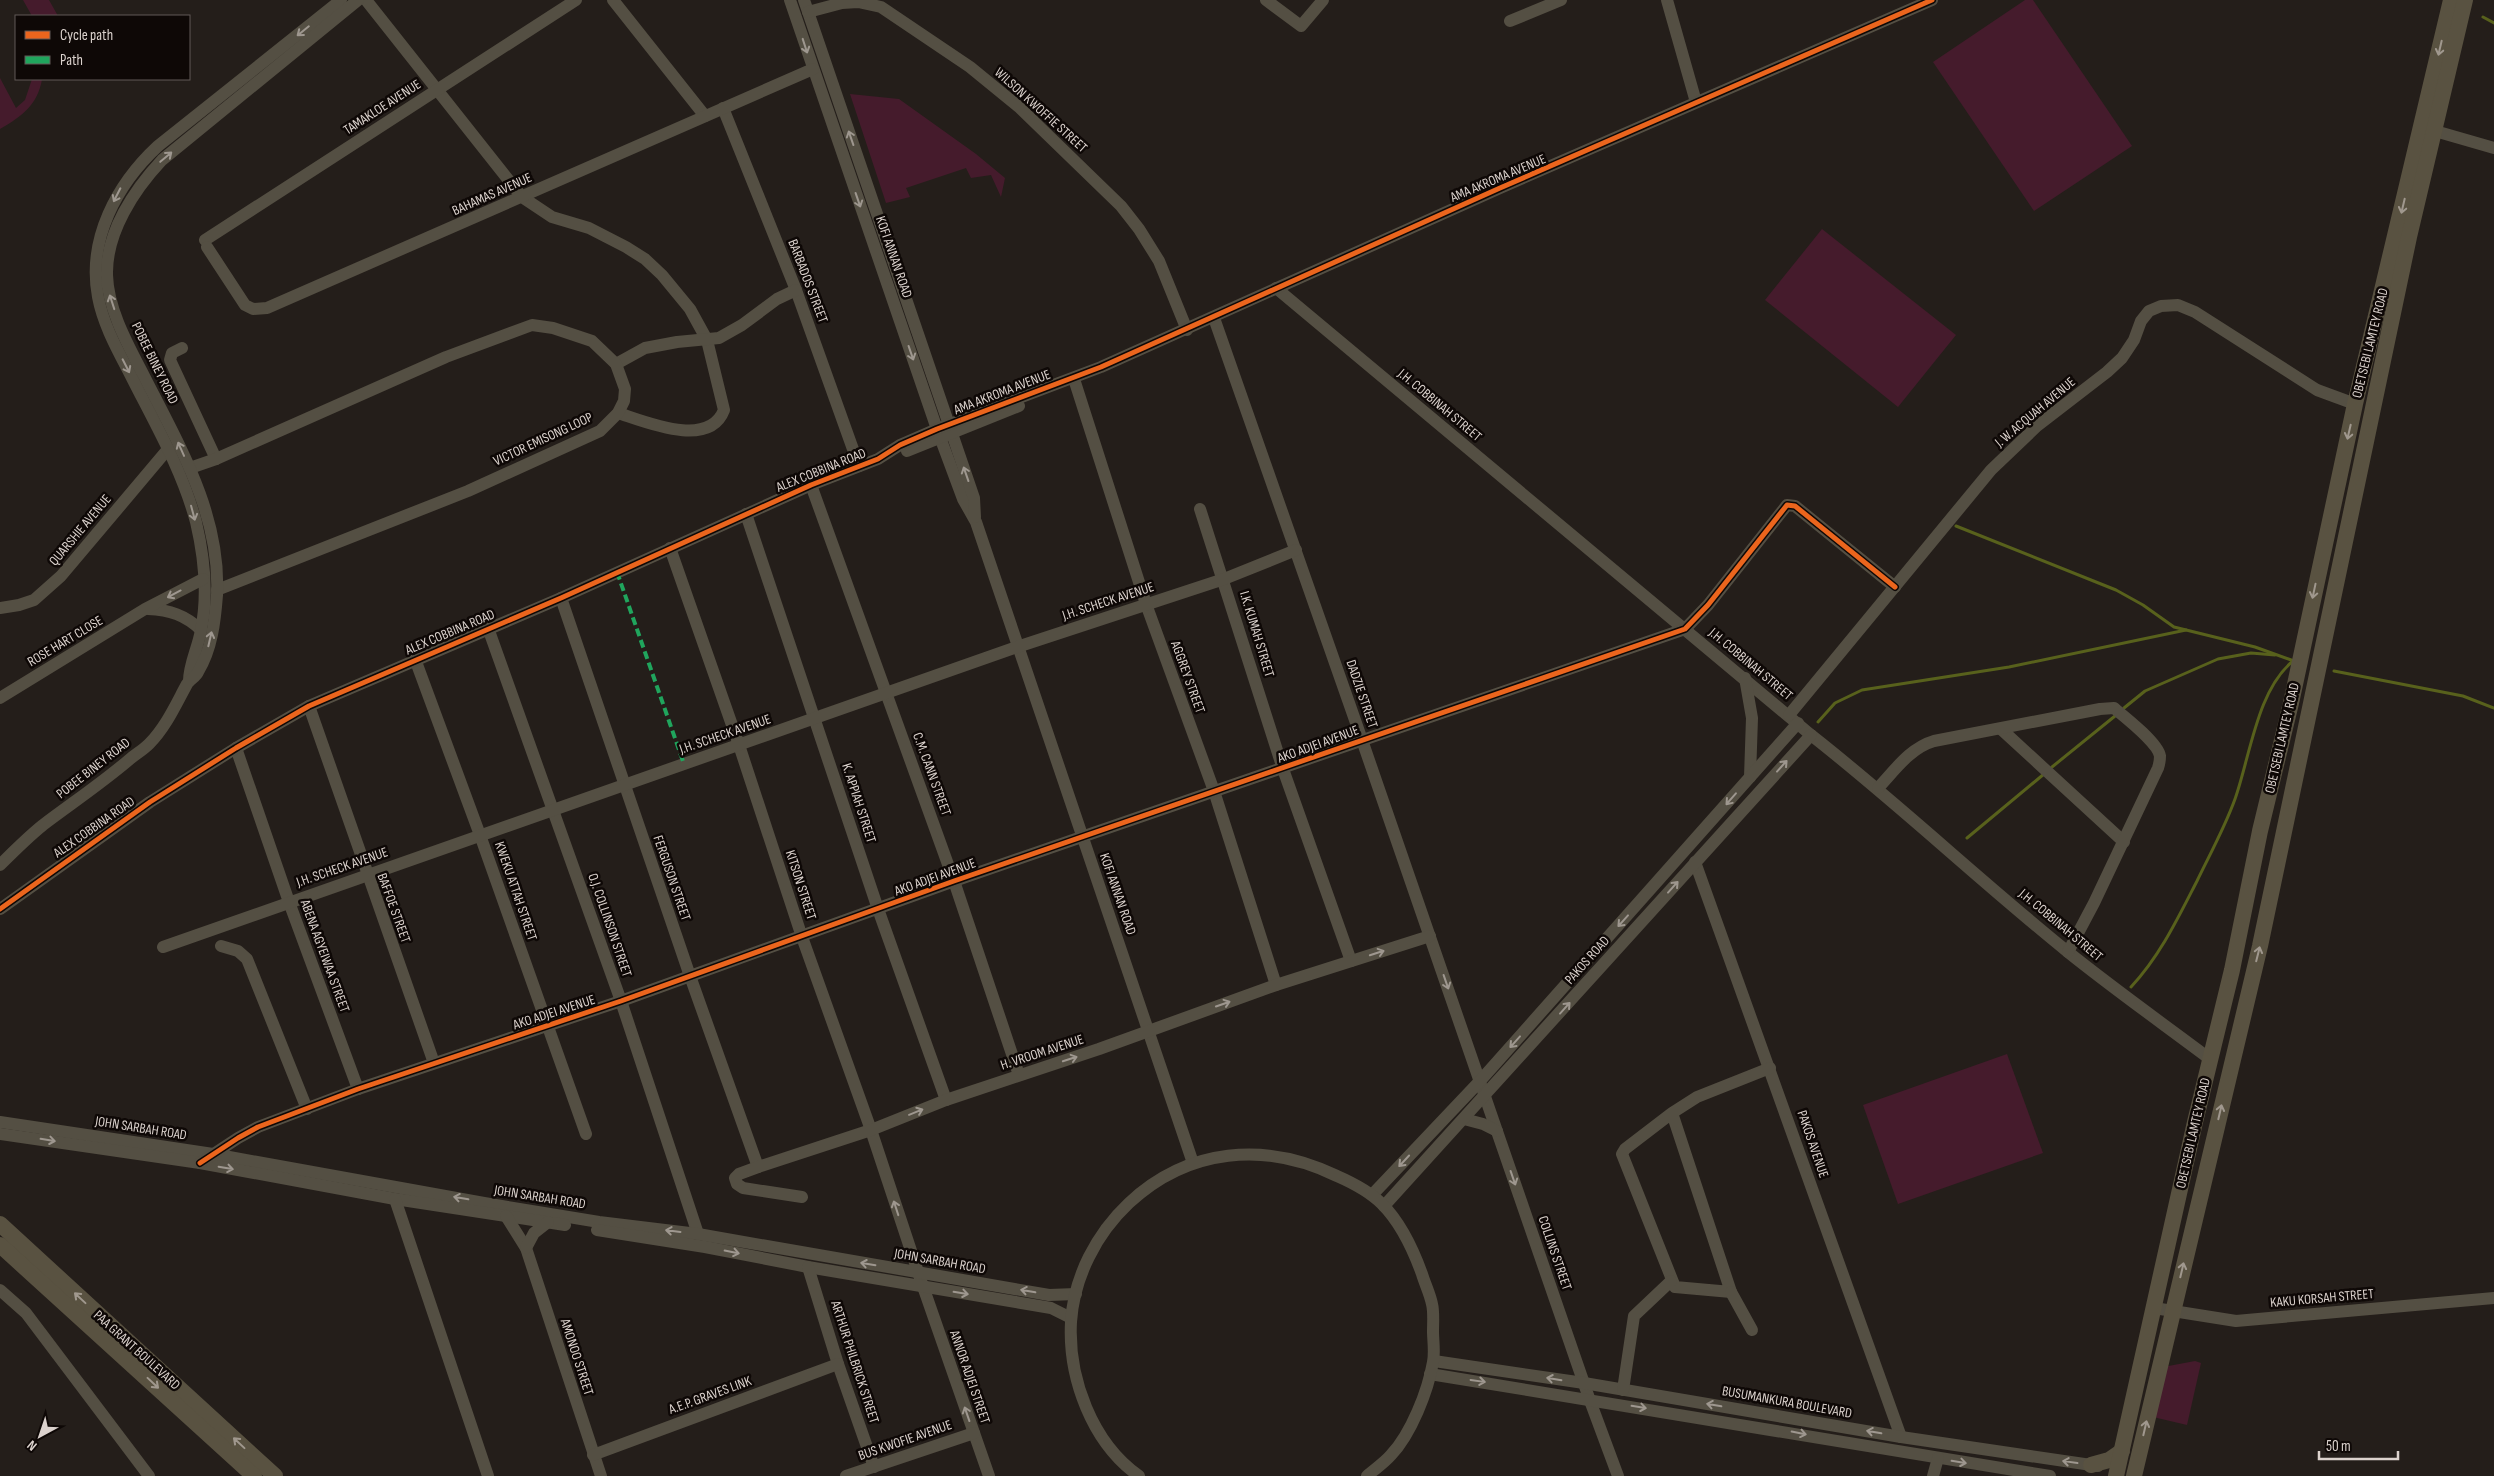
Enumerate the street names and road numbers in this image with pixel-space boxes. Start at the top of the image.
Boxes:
street label: WILSON KWOFFIE STREET [991,64,1091,156]
street label: TAMAKLOE AVENUE [340,76,424,138]
street label: AMA AKROMA AVENUE [1447,150,1549,206]
street label: BAHAMAS AVENUE [450,169,535,219]
street label: KOFI ANNAN ROAD [872,214,916,300]
street label: BARBADOS STREET [784,237,832,325]
street label: OBETSEBI LAMTEY ROAD [2348,286,2392,400]
street label: POBEE BINEY ROAD [128,319,182,407]
street label: J.H. COBBINAH STREET [1394,364,1486,445]
street label: AMA AKROMA AVENUE [950,366,1053,419]
street label: J. W. ACQUAH AVENUE [1991,373,2079,451]
street label: VICTOR EMISONG LOOP [491,409,595,469]
street label: ALEX COBBINA ROAD [773,444,869,496]
street label: QUARSHIE AVENUE [45,491,115,569]
street label: J.H. SCHECK AVENUE [1059,578,1156,624]
street label: I.K. KUMAH STREET [1236,589,1278,679]
street label: ALEX COBBINA ROAD [402,605,497,659]
street label: ROSE HART CLOSE [24,612,106,670]
street label: J.H. COBBINAH STREET [1705,623,1797,704]
street label: AGGREY STREET [1167,638,1209,716]
street label: DADZIE STREET [1342,658,1382,731]
street label: OBETSEBI LAMTEY ROAD [2261,681,2303,795]
street label: J.H. SCHECK AVENUE [676,710,773,758]
street label: AKO ADJEI AVENUE [1274,721,1361,767]
street label: C.M. CANN STREET [909,730,955,818]
street label: POBEE BINEY ROAD [53,734,133,802]
street label: K. APPIAH STREET [838,761,880,845]
street label: ALEX COBBINA ROAD [49,793,138,862]
street label: FERGUSON STREET [649,833,695,923]
street label: KWEKU ATTAH STREET [491,839,541,943]
street label: J.H. SCHECK AVENUE [293,843,390,891]
street label: KITSON STREET [782,848,820,922]
street label: KOFI ANNAN ROAD [1096,851,1140,937]
street label: AKO ADJEI AVENUE [891,854,978,900]
street label: BAFFOE STREET [373,871,415,946]
street label: O.J. COLLINSON STREET [584,871,636,979]
street label: J.H. COBBINAH STREET [2015,884,2107,965]
street label: ABENA AGYEIWAA STREET [296,896,353,1015]
street label: PAKOS ROAD [1561,932,1613,988]
street label: AKO ADJEI AVENUE [510,991,597,1034]
street label: H. VROOM AVENUE [998,1030,1086,1073]
street label: OBETSEBI LAMTEY ROAD [2172,1076,2214,1190]
street label: PAKOS AVENUE [1794,1108,1833,1180]
street label: JOHN SARBAH ROAD [93,1112,188,1144]
street label: JOHN SARBAH ROAD [492,1181,587,1213]
street label: COLLINS STREET [1534,1214,1576,1293]
street label: JOHN SARBAH ROAD [892,1244,987,1277]
street label: KAKU KORSAH STREET [2269,1285,2375,1311]
street label: ARTHUR PHILBRICK STREET [827,1298,883,1426]
street label: PAA GRANT BOULEVARD [90,1307,184,1393]
street label: AMONOO STREET [556,1316,597,1398]
street label: ANNOR ADJEI STREET [946,1327,994,1426]
street label: A.E.P. GRAVES LINK [665,1372,754,1418]
street label: BUSUMANKURA BOULEVARD [1721,1382,1853,1422]
street label: BUS KWOFIE AVENUE [856,1416,954,1464]

